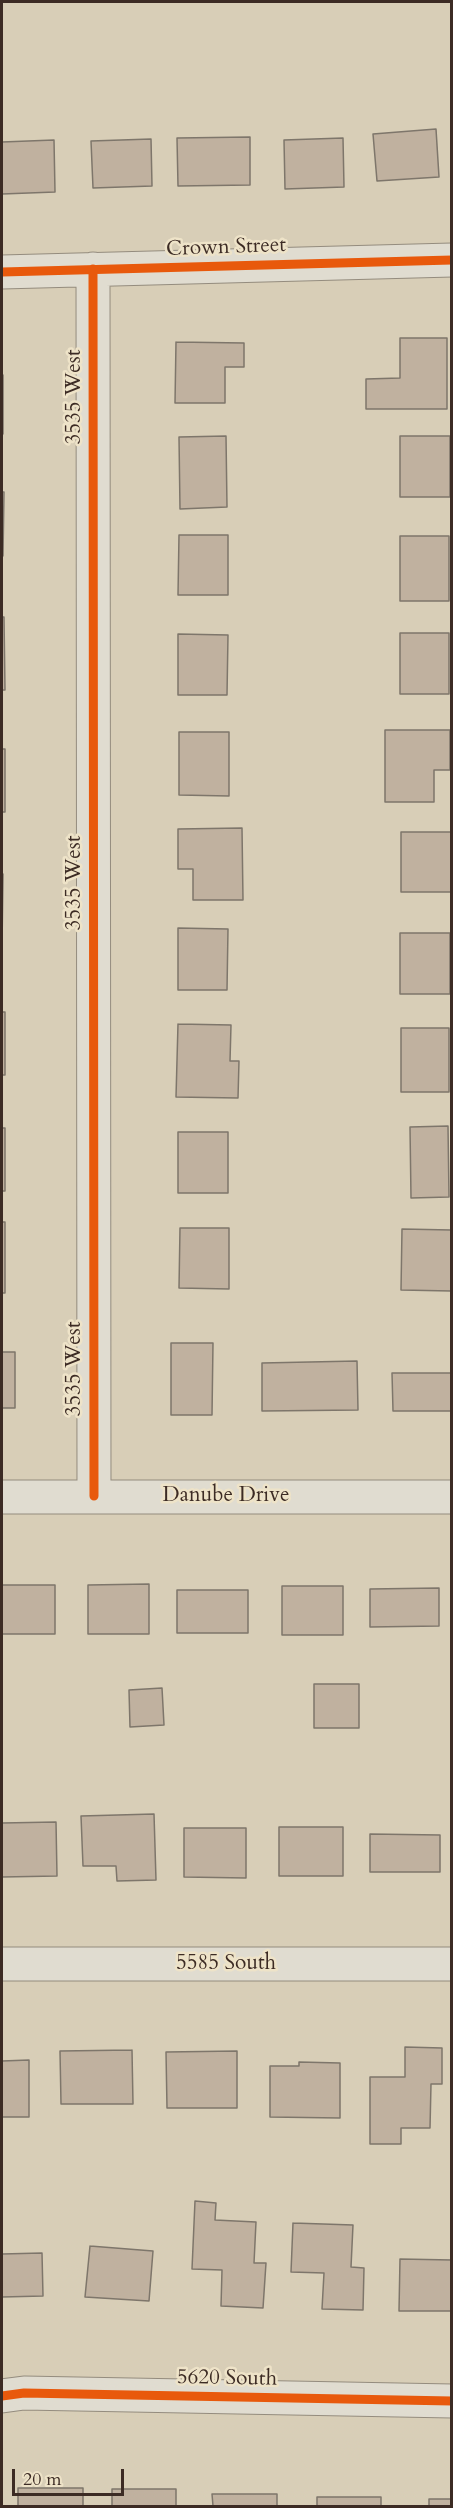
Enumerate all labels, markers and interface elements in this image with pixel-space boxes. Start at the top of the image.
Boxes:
street label: Crown Street [166,233,286,263]
street label: 3535 West [62,349,88,445]
street label: 3535 West [62,835,88,931]
street label: 3535 West [62,1321,88,1417]
street label: Danube Drive [163,1483,289,1509]
street label: 5585 South [176,1951,276,1977]
street label: 5620 South [177,2366,277,2392]
scale bar [15,2457,128,2495]
text: 20 m [23,2467,62,2492]

